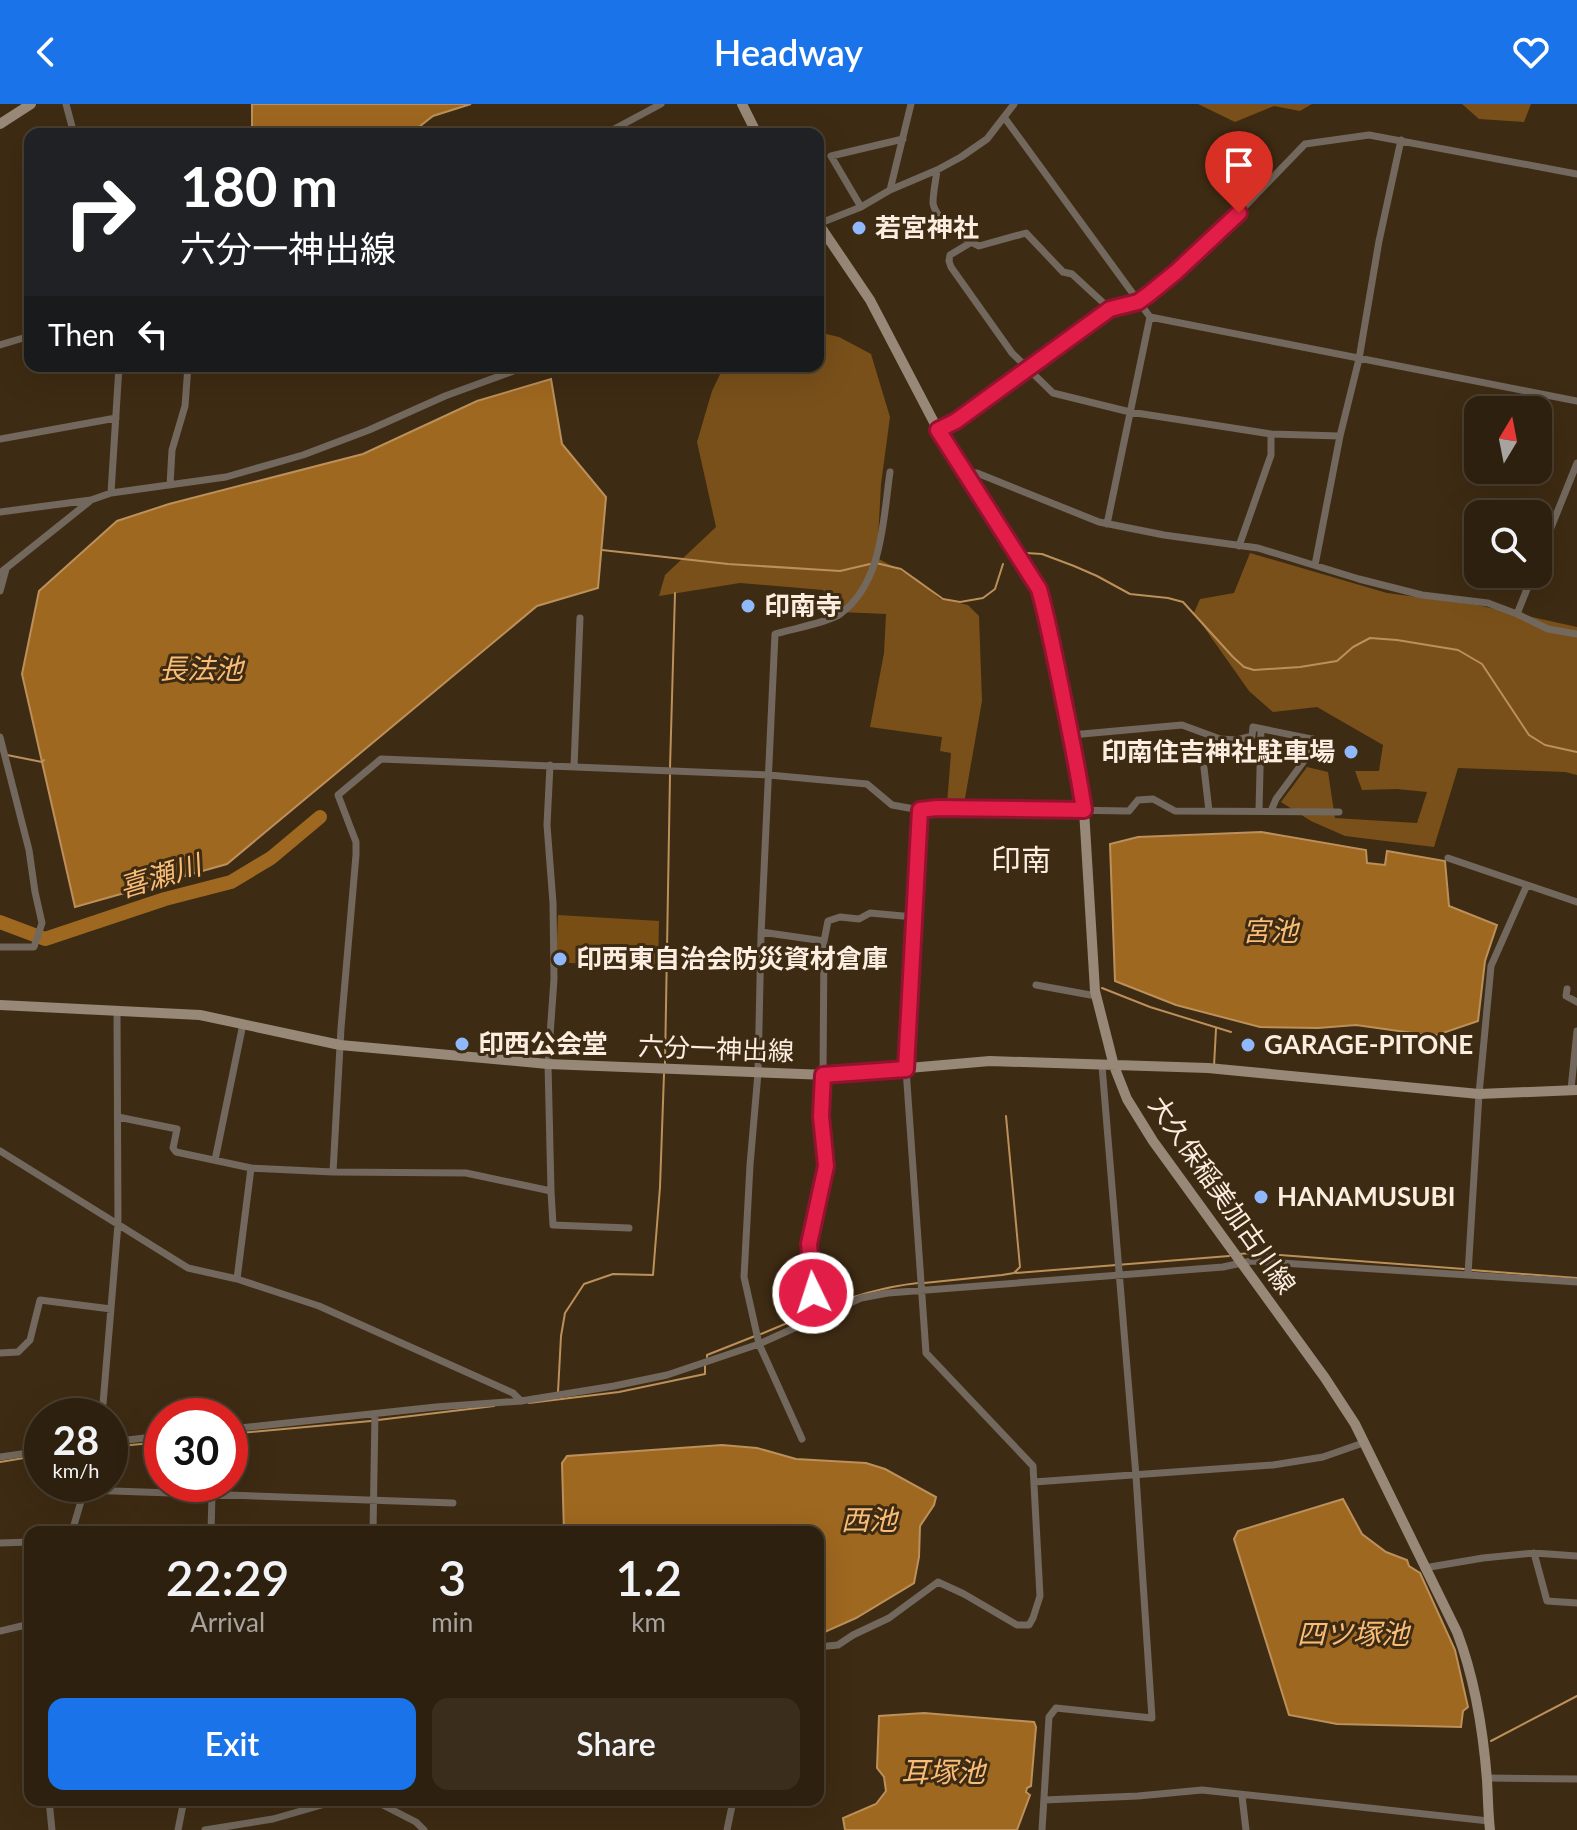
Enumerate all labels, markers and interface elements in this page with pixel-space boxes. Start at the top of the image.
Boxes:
icon: back [24,30,68,74]
text: Headway [714,30,863,74]
icon: heart [1509,30,1553,74]
pin [1205,131,1273,213]
icon: arrive [1217,143,1261,187]
text: 180 m [180,152,338,219]
icon: right [48,160,152,264]
place label: 若宮神社 [875,211,979,243]
marker: 若宮神社 [850,219,868,237]
text: 六分一神出線 [180,226,396,270]
icon: left [131,312,175,356]
text: Then [48,316,115,352]
north arrow [1464,396,1552,484]
map controls [1464,396,1552,588]
button: search [1464,500,1552,588]
place label: 印南寺 [764,589,842,621]
marker: 印南寺 [739,597,757,615]
water label: 長法池 [159,651,246,685]
place label: 印南住吉神社駐車場 [1101,735,1335,767]
marker: 印南住吉神社駐車場 [1342,743,1360,761]
district label: 印南 [991,841,1051,877]
water label: 喜瀬川 [115,846,208,904]
water label: 宮池 [1242,913,1301,947]
place label: 印西東自治会防災資材倉庫 [576,942,888,974]
marker: 印西東自治会防災資材倉庫 [551,950,569,968]
place label: 印西公会堂 [478,1027,608,1059]
place label: GARAGE-PITONE [1264,1028,1473,1060]
street label: 六分一神出線 [638,1029,795,1067]
marker: 印西公会堂 [453,1035,471,1053]
marker: GARAGE-PITONE [1239,1036,1257,1054]
street label: 大久保稲美加古川線 [1143,1089,1303,1299]
place label: HANAMUSUBI [1277,1180,1455,1212]
marker: HANAMUSUBI [1252,1188,1270,1206]
position arrow [771,1251,855,1335]
speed limit sign: 30 [144,1398,248,1502]
text: 28 [53,1416,99,1464]
text: km/h [53,1458,99,1482]
water label: 西池 [841,1502,900,1536]
text: 22:29 [166,1549,289,1606]
text: 3 [438,1549,466,1606]
text: 1.2 [615,1549,682,1606]
text: Arrival [190,1606,265,1638]
text: min [431,1606,473,1638]
text: km [631,1606,666,1638]
water label: 四ツ塚池 [1297,1616,1412,1650]
button: Exit [48,1698,416,1790]
button: Share [432,1698,800,1790]
water label: 耳塚池 [901,1754,988,1788]

